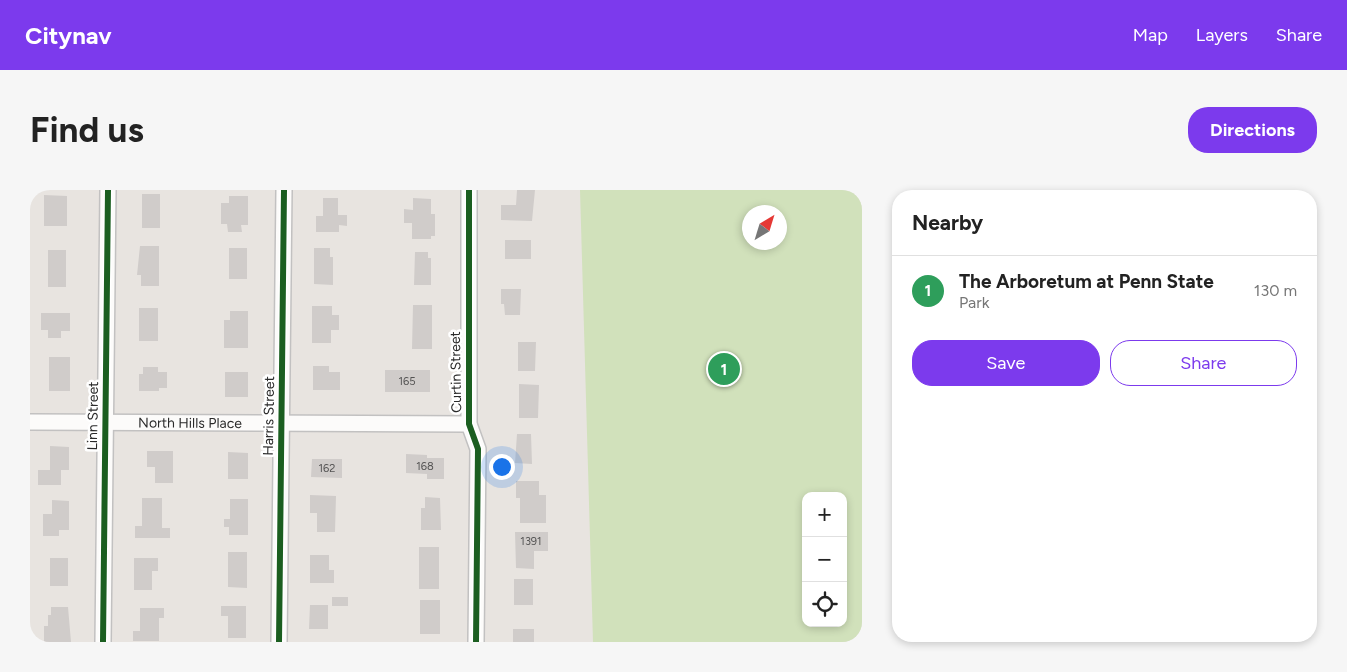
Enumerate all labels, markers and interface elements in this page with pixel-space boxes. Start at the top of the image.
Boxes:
text: Citynav [25,21,112,50]
text: Map [1133,24,1168,46]
text: Layers [1196,24,1248,46]
text: Share [1276,24,1322,46]
button: Directions [1188,107,1317,153]
text: Find us [30,109,144,151]
north arrow [742,205,787,250]
text: Nearby [912,210,983,235]
text: The Arboretum at Penn State [959,270,1214,293]
text: 1 [925,281,931,300]
text: 130 m [1254,281,1297,300]
text: Park [959,293,989,312]
street label: Curtin Street [447,331,465,413]
button: Save [912,340,1100,386]
button: Share [1110,340,1297,386]
pin: 1 [708,350,740,388]
house number: 165 [398,375,416,388]
street label: Harris Street [260,376,278,456]
street label: Linn Street [84,381,102,451]
street label: North Hills Place [138,414,242,431]
your location [489,454,515,480]
house number: 168 [416,460,434,473]
house number: 162 [319,462,335,475]
map controls [802,492,847,627]
button: + [802,492,847,537]
house number: 1391 [520,535,542,548]
button: − [802,537,847,582]
button: locate [802,582,847,627]

